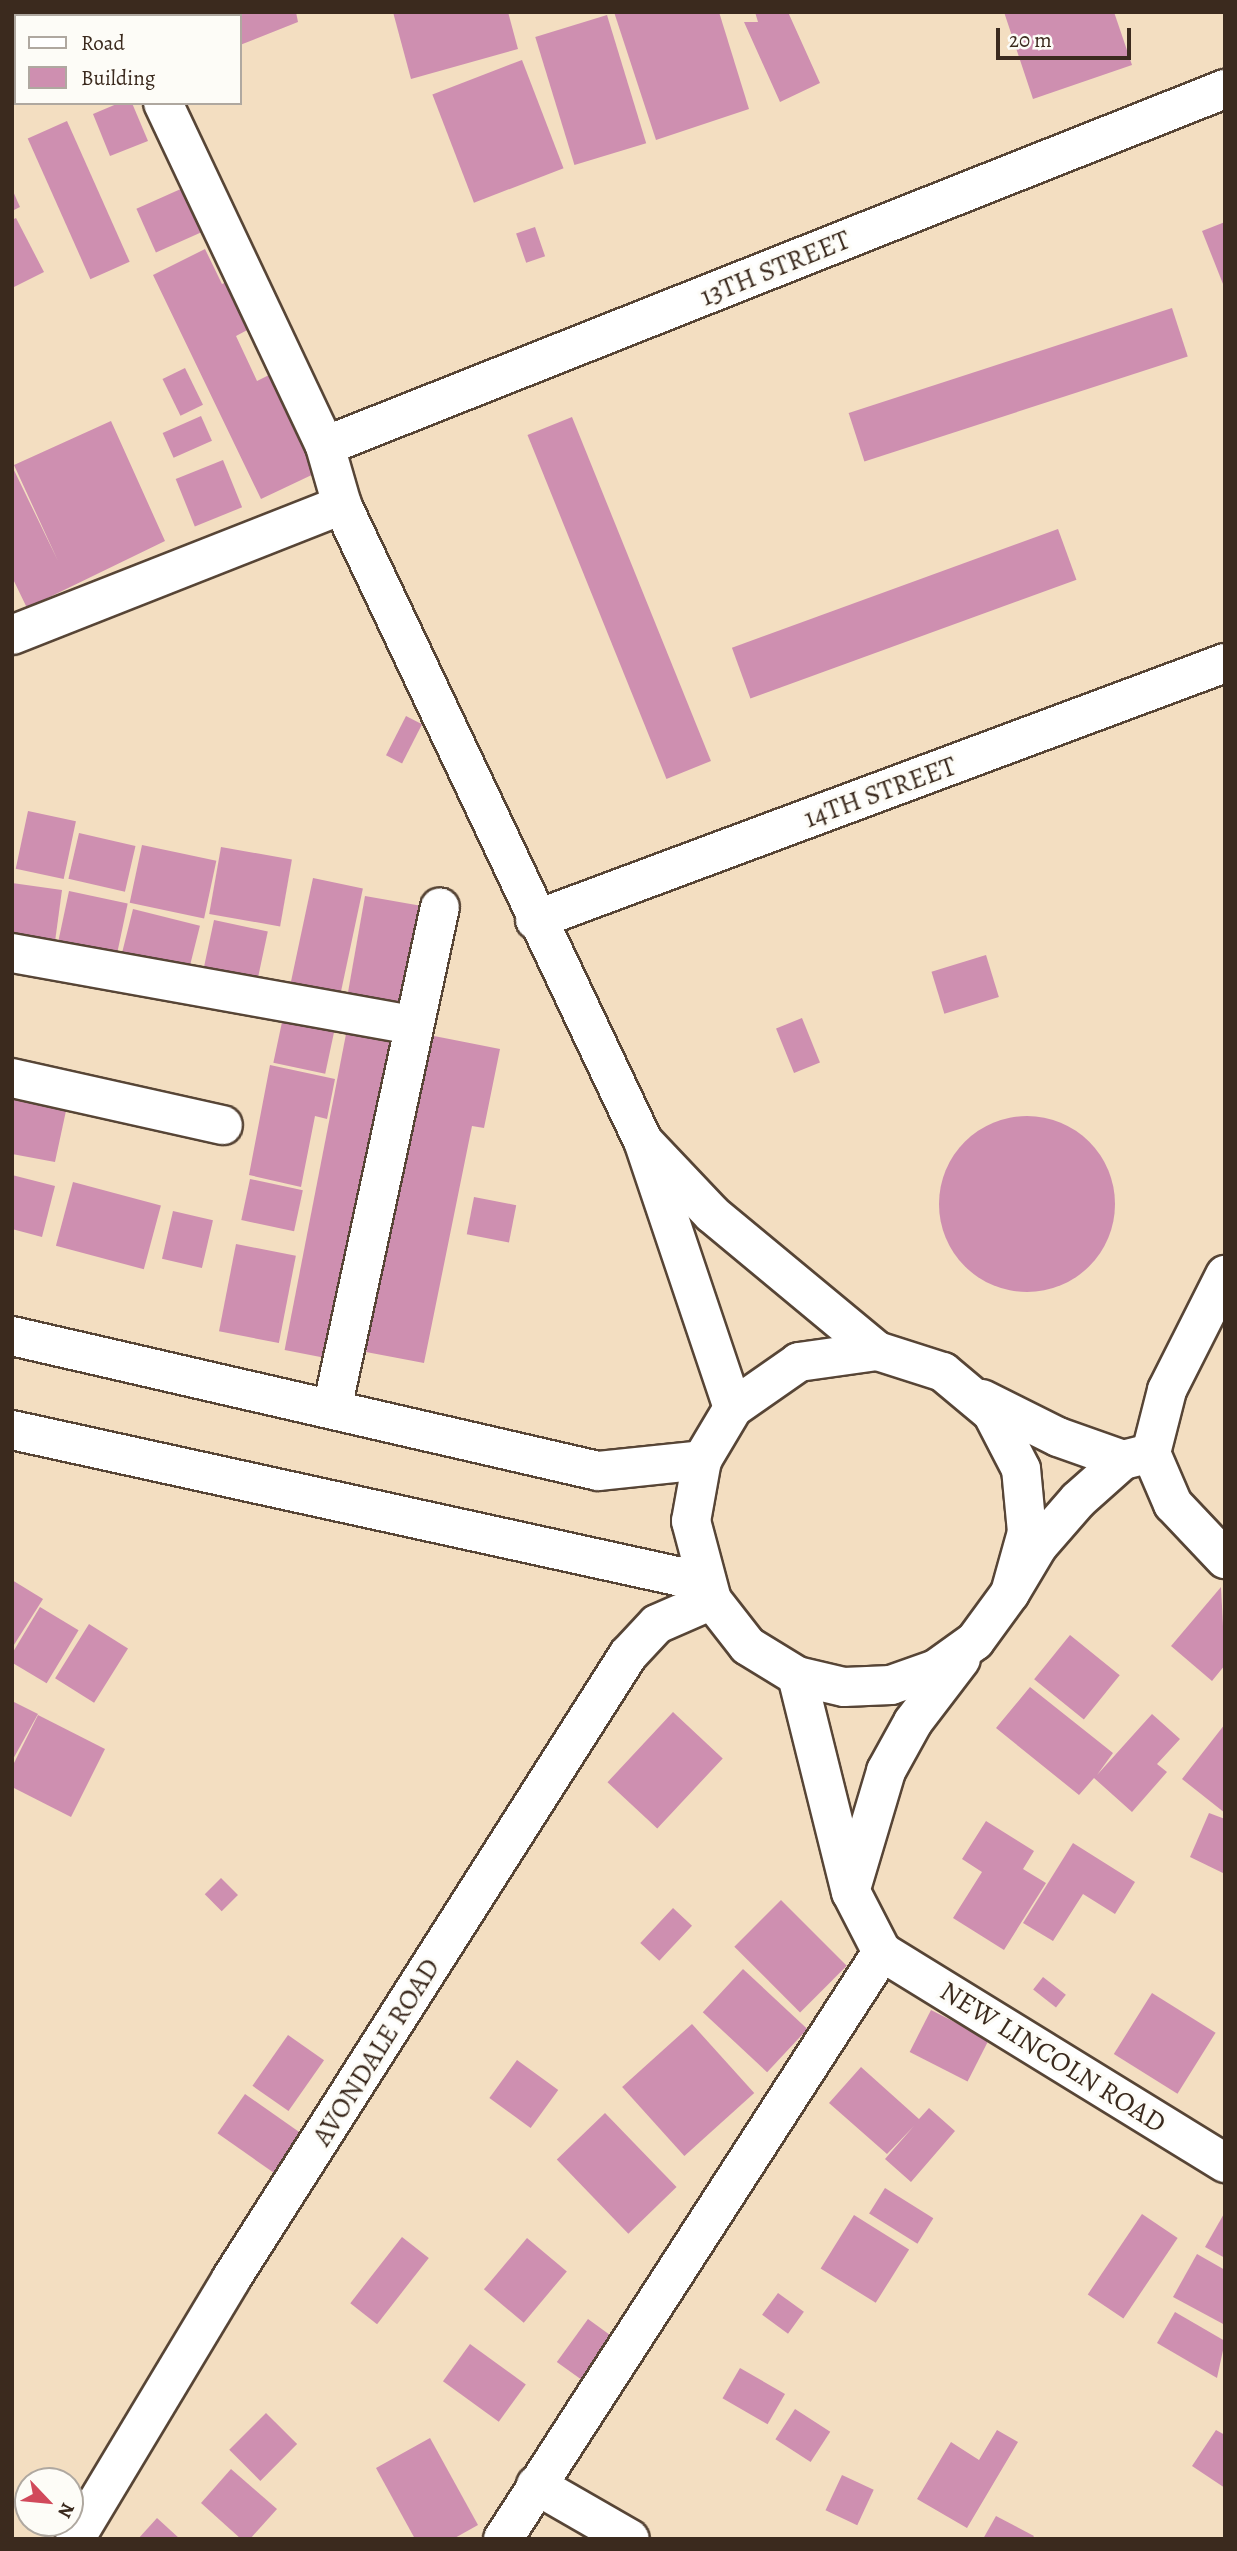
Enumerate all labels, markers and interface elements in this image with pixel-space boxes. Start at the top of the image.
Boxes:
legend [14,14,242,105]
scale bar [999,14,1134,58]
text: 20 m [1009,26,1052,54]
text: Road [81,29,125,57]
text: Building [81,64,155,92]
street label: 13TH STREET [695,223,855,313]
street label: 14TH STREET [799,749,961,835]
street label: AVONDALE ROAD [305,1952,447,2152]
street label: NEW LINCOLN ROAD [934,1974,1172,2140]
north arrow [14,2467,84,2537]
text: N [51,2498,81,2522]

